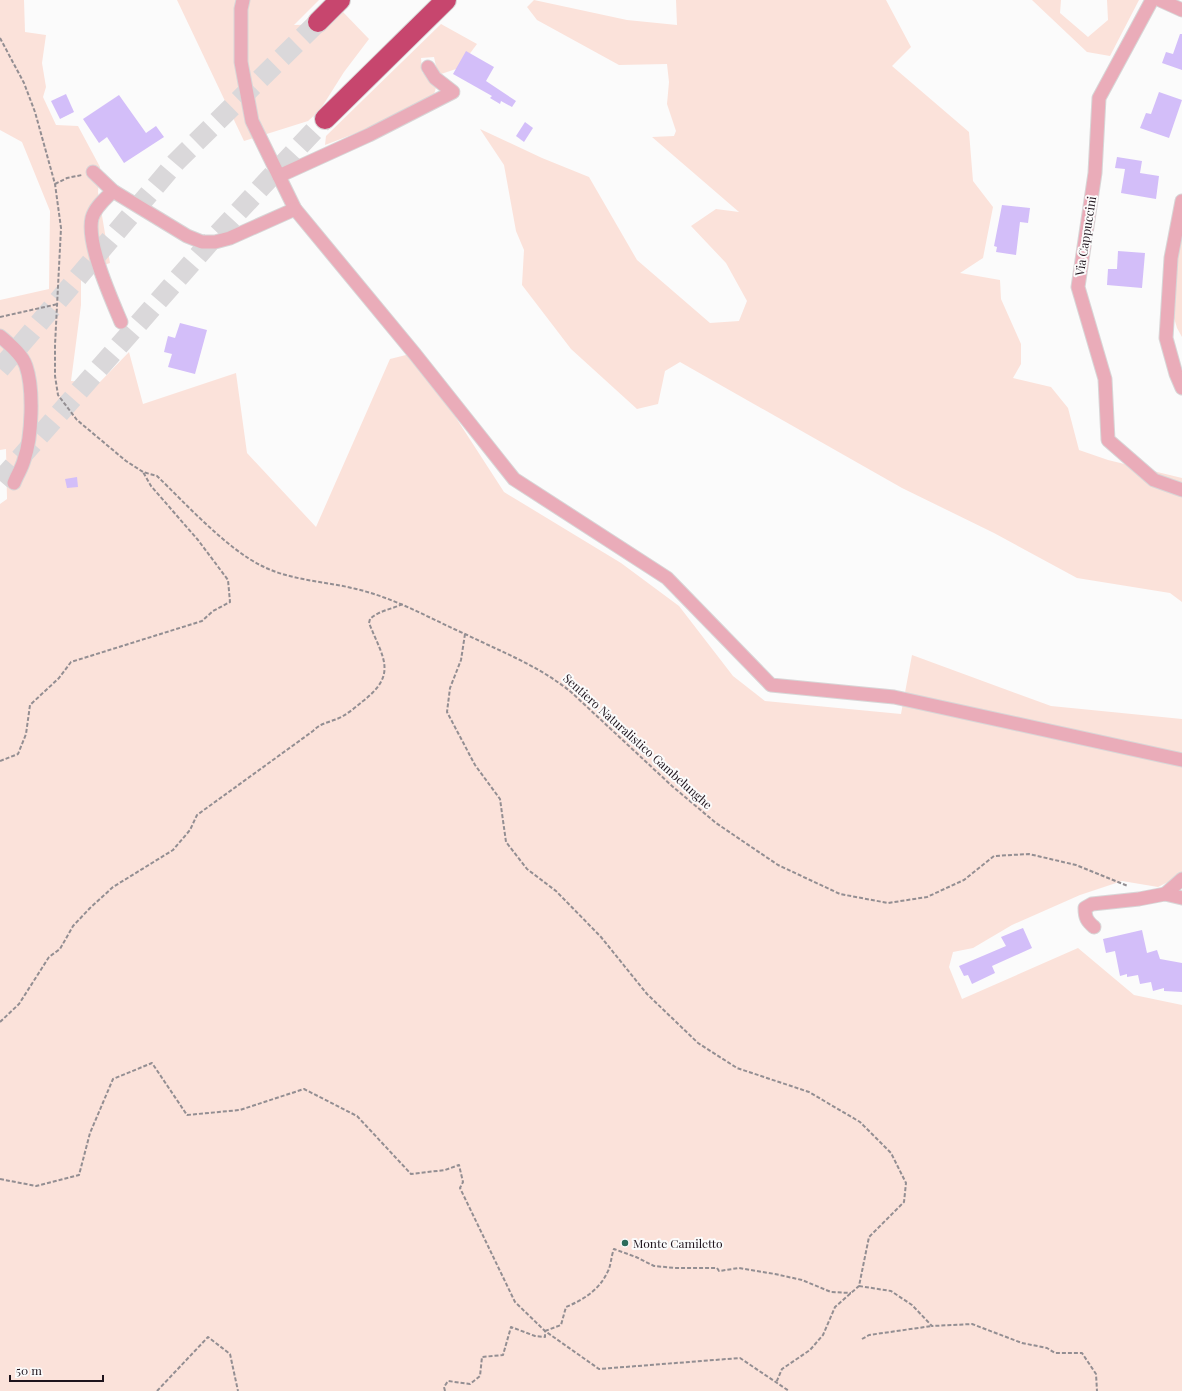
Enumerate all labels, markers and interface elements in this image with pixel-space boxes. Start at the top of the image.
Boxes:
street label: Via Cappuccini [1071,194,1099,278]
street label: Sentiero Naturalistico Gambelunghe [560,670,716,812]
place label: Monte Camiletto [633,1235,723,1251]
marker: Monte Camiletto [620,1238,630,1248]
scale bar [10,1357,103,1383]
text: 50 m [16,1362,42,1378]

